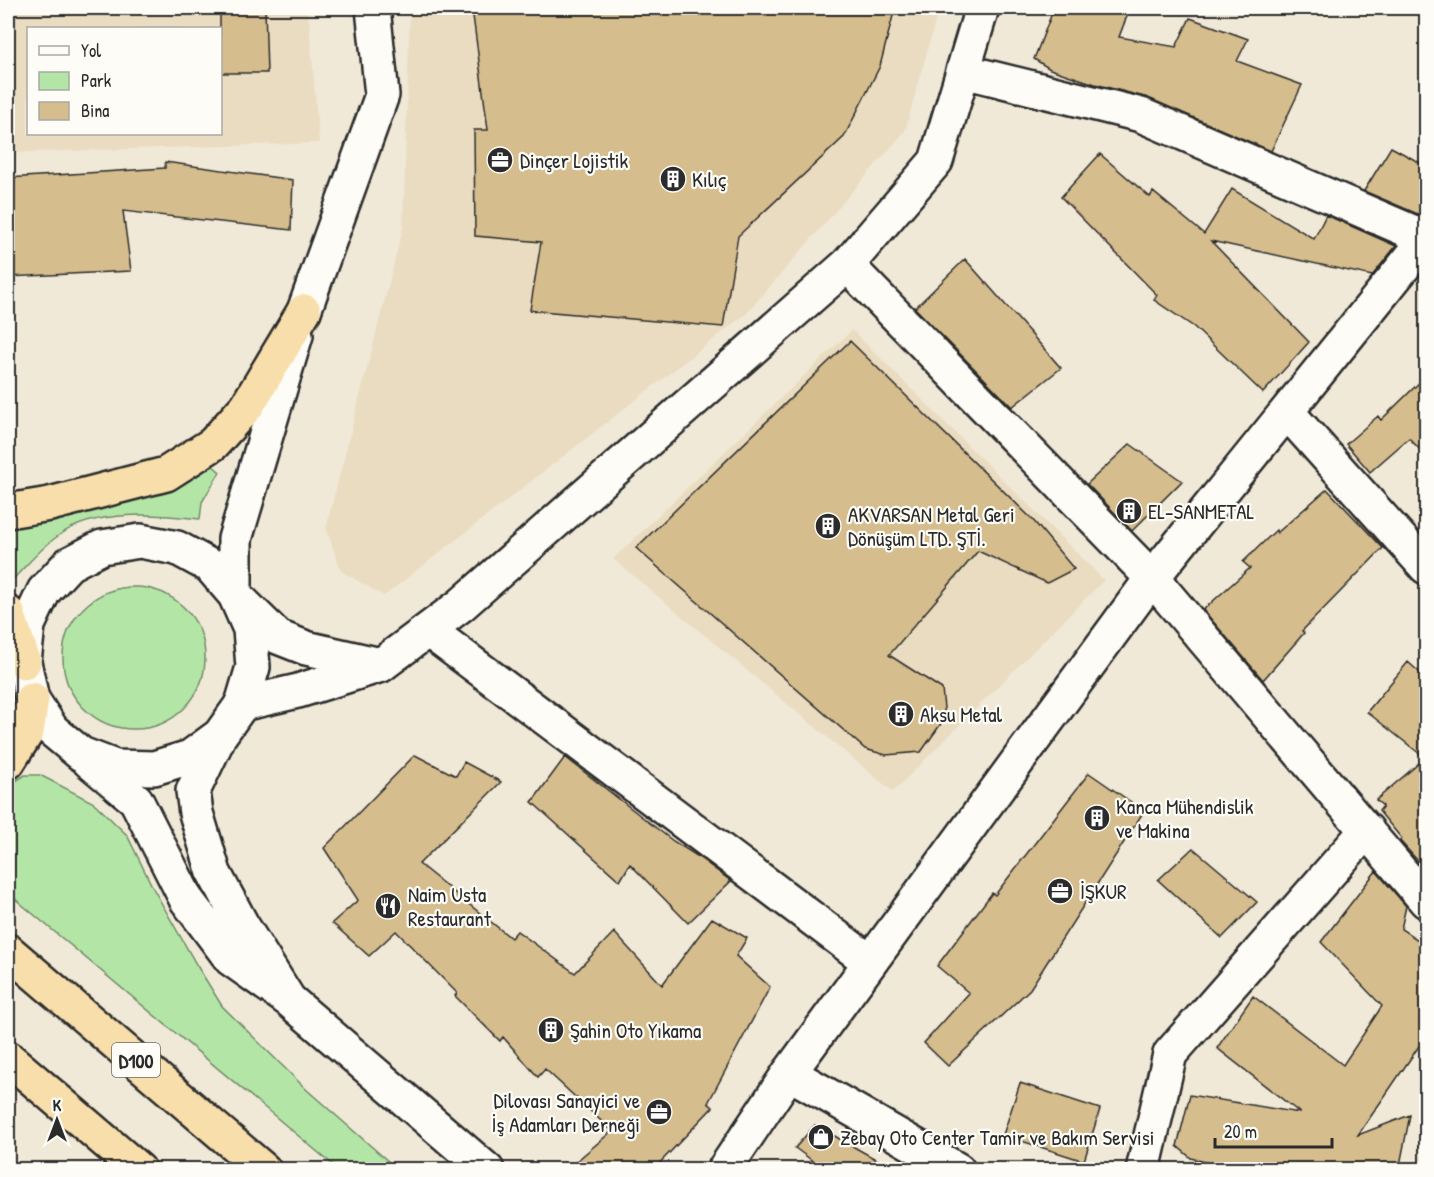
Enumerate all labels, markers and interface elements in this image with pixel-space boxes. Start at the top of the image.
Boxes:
legend [27,27,222,135]
text: Yol [81,38,101,63]
text: Park [81,68,112,93]
text: Bina [81,98,109,123]
office icon: Dinçer Lojistik [485,145,515,175]
place label: Dinçer Lojistik [520,146,629,175]
building icon: Kılıç [658,164,688,194]
place label: Kılıç [692,165,727,194]
building icon: EL-SANMETAL [1114,496,1144,526]
place label: EL-SANMETAL [1148,497,1254,526]
place label: AKVARSAN Metal Geri Dönüşüm LTD. ŞTİ. [848,500,1015,553]
building icon: AKVARSAN Metal Geri Dönüşüm LTD. ŞTİ. [813,511,843,541]
building icon: Aksu Metal [886,699,916,729]
place label: Aksu Metal [920,700,1003,729]
place label: Kanca Mühendislik ve Makina [1116,792,1254,845]
building icon: Kanca Mühendislik ve Makina [1082,803,1112,833]
office icon: İŞKUR [1045,876,1075,906]
place label: İŞKUR [1080,877,1127,906]
place label: Naim Usta Restaurant [408,880,492,933]
restaurant icon: Naim Usta Restaurant [373,891,403,921]
building icon: Şahin Oto Yıkama [536,1015,566,1045]
place label: Şahin Oto Yıkama [570,1016,701,1045]
road number: D100 [112,1043,160,1077]
place label: Dilovası Sanayici ve İş Adamları Derneği [491,1086,640,1139]
north arrow [27,1090,87,1150]
text: K [53,1094,62,1116]
office icon: Dilovası Sanayici ve İş Adamları Derneği [644,1097,674,1127]
scale bar [1215,1111,1332,1149]
text: 20 m [1224,1119,1257,1144]
shop icon: Zebay Oto Center Tamir ve Bakım Servisi [806,1122,836,1152]
place label: Zebay Oto Center Tamir ve Bakım Servisi [840,1123,1155,1152]

